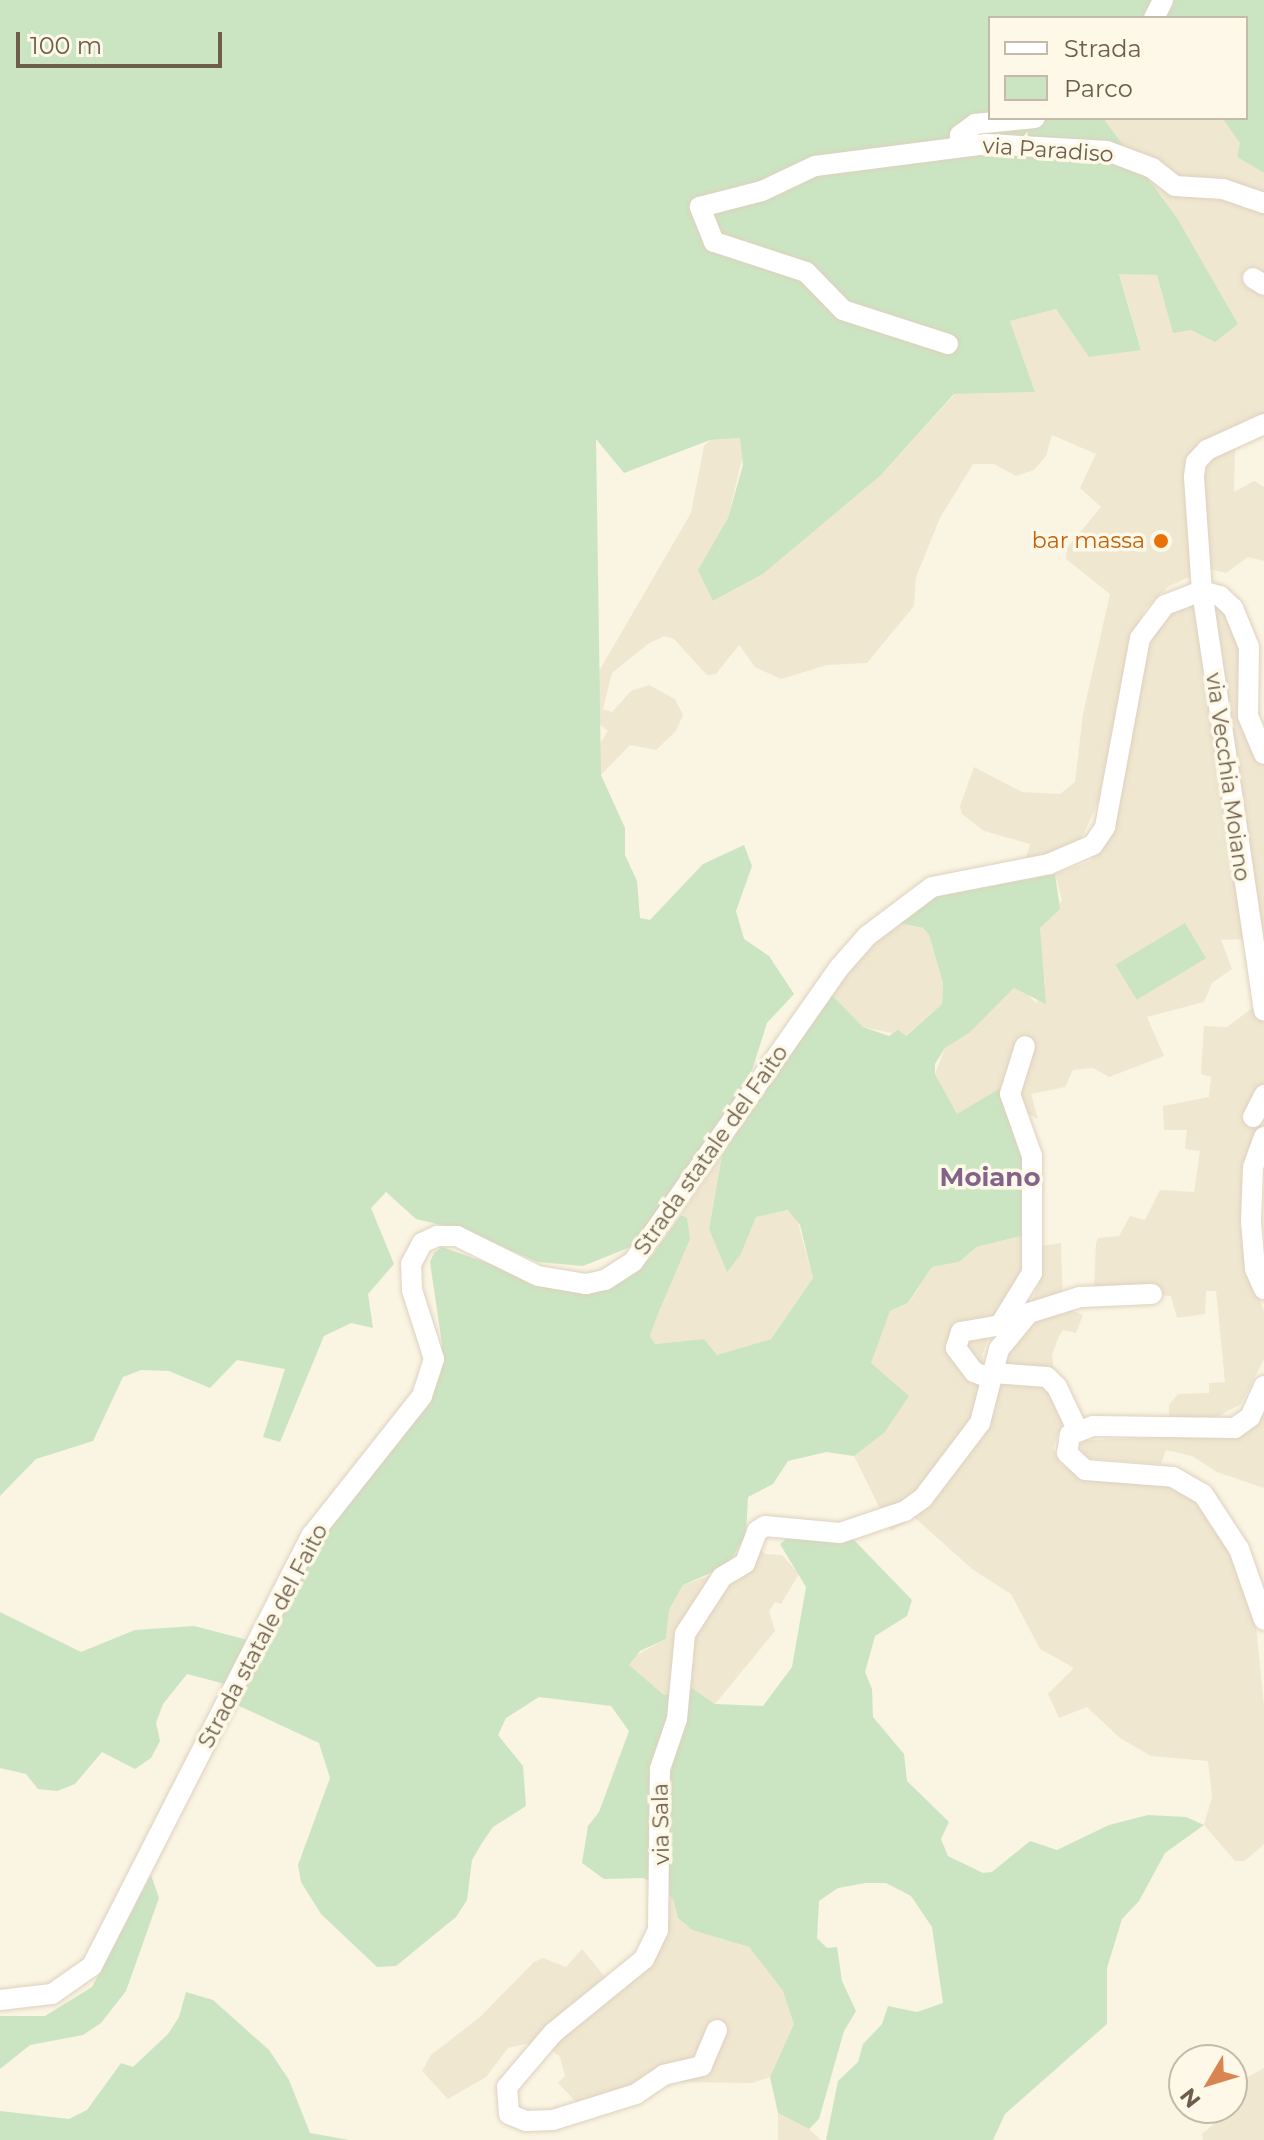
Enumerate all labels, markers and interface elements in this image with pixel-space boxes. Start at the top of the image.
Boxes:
scale bar [20,16,226,66]
legend [988,16,1248,120]
text: 100 m [30,31,102,60]
text: Strada [1064,34,1142,63]
text: Parco [1064,74,1133,103]
street label: via Paradiso [982,132,1114,168]
place label: bar massa [1032,528,1145,554]
marker: bar massa [1152,532,1170,550]
street label: via Vecchia Moiano [1200,671,1256,883]
street label: Strada statale del Faito [628,1040,794,1260]
district label: Moiano [940,1162,1040,1194]
street label: Strada statale del Faito [193,1519,333,1753]
street label: via Sala [647,1783,675,1865]
north arrow [1168,2044,1248,2124]
text: N [1174,2083,1206,2113]

